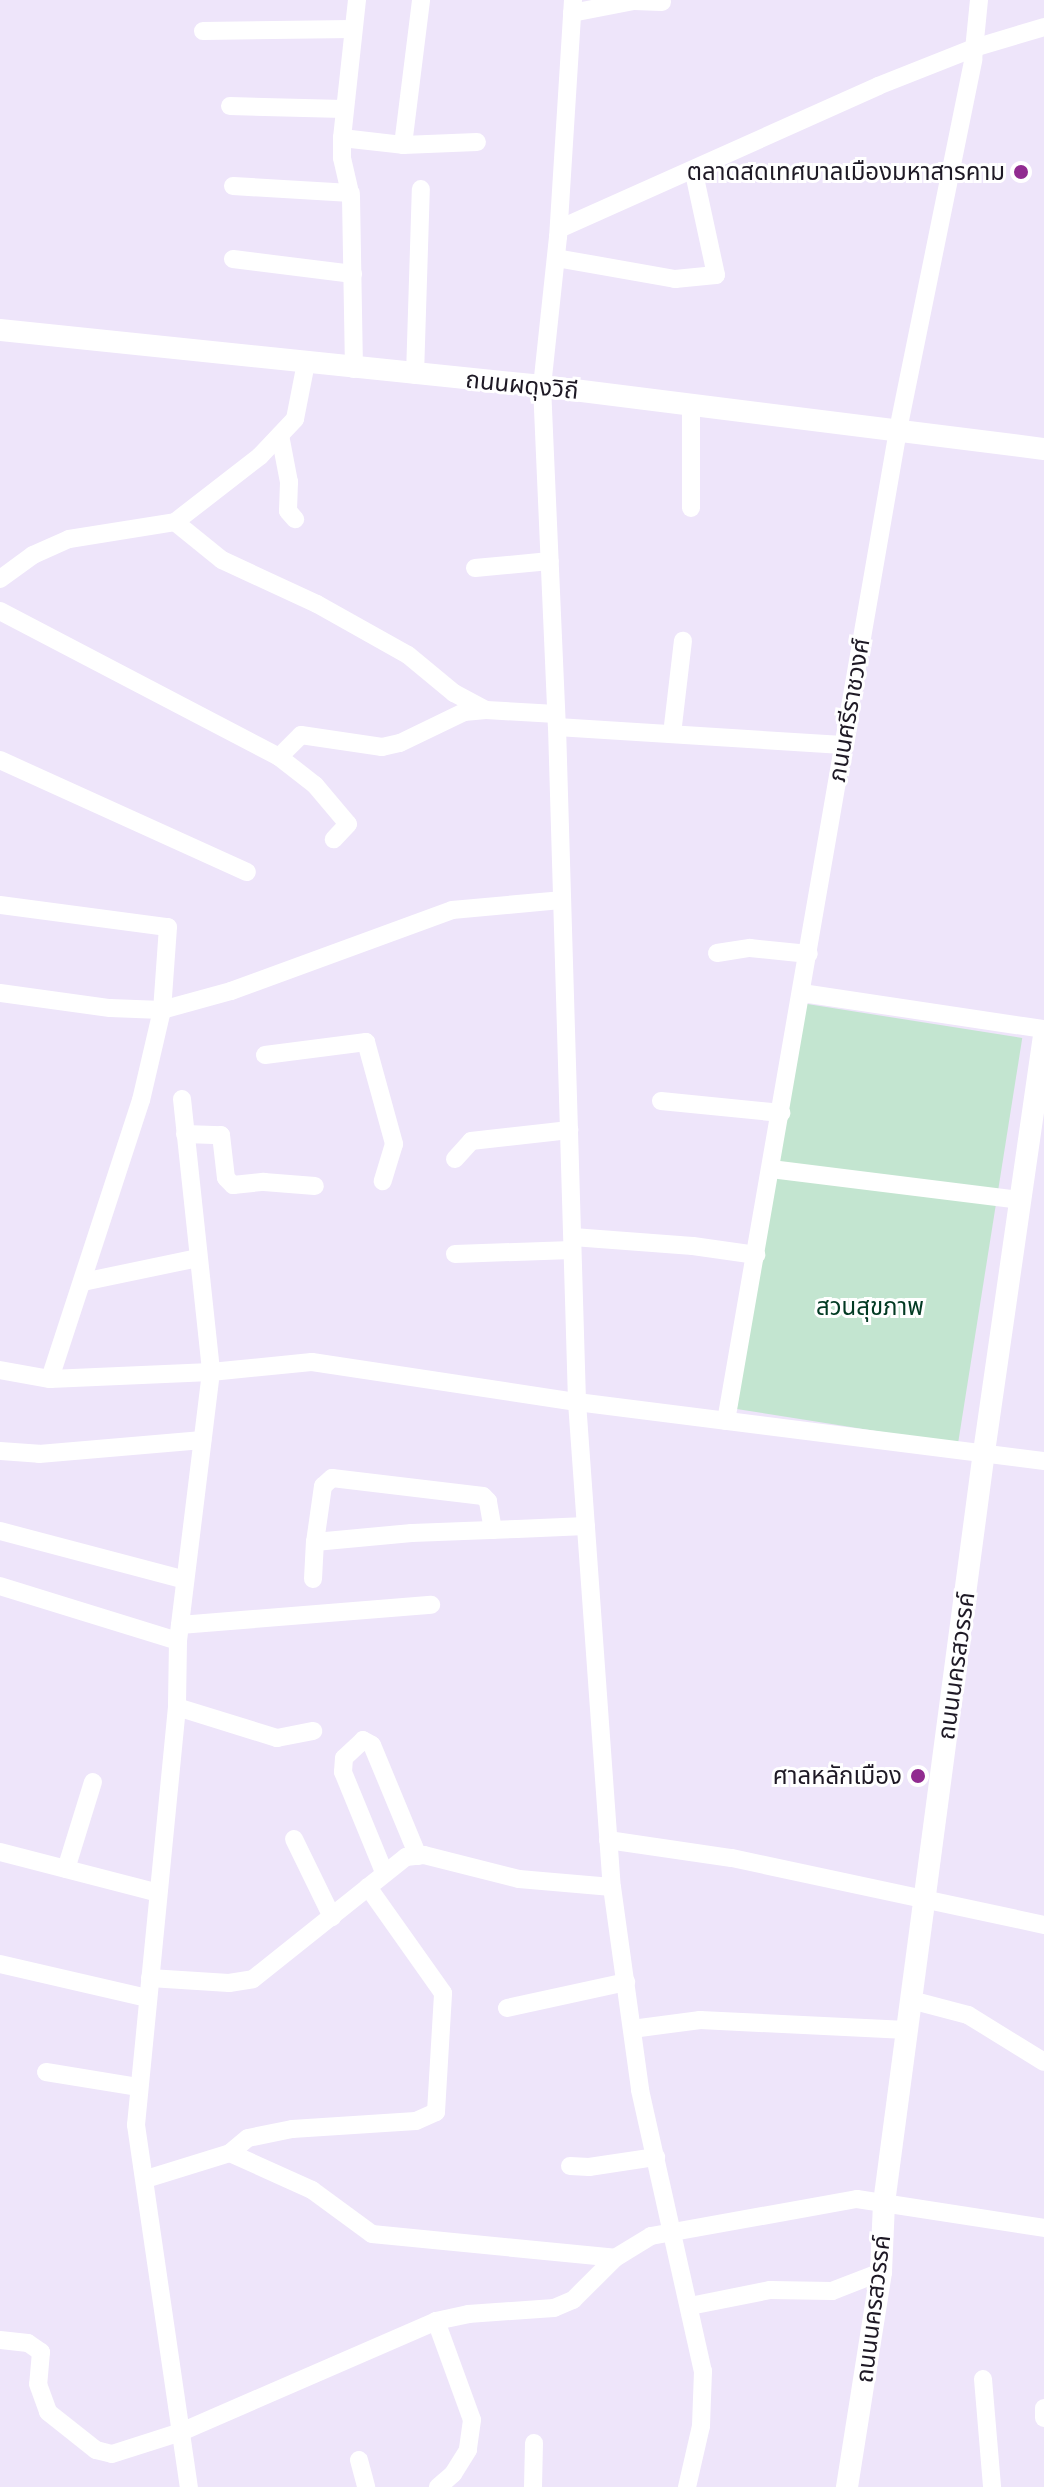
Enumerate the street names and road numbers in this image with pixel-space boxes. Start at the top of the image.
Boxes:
street label: ถนนผดุงวิถี [464,365,580,405]
street label: ภนนศรีราชวงศ์ [822,636,876,784]
street label: ถนนนครสวรรค์ [931,1590,981,1742]
street label: ถนนนครสวรรค์ [850,2233,896,2385]

